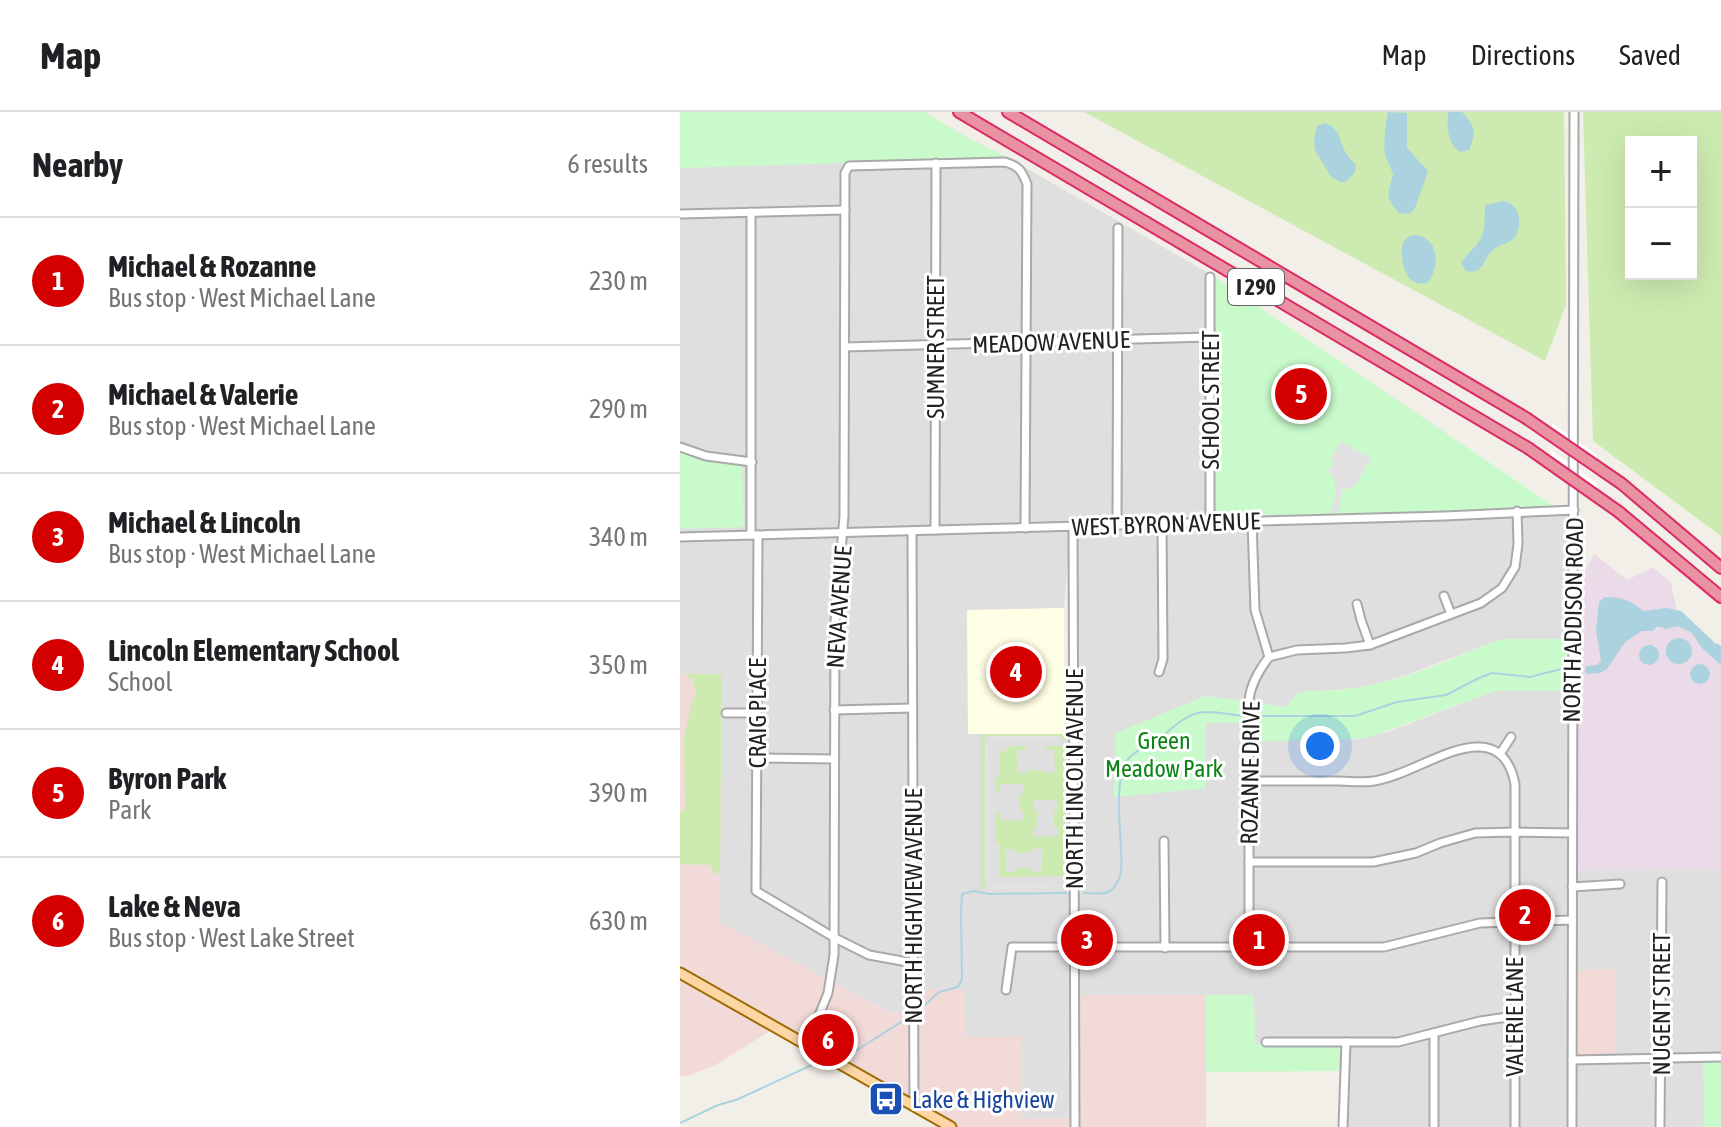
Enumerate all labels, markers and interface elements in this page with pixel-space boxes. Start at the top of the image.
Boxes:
text: Map [40,34,101,77]
text: Map [1382,39,1427,71]
text: Directions [1471,39,1575,71]
text: Saved [1619,39,1681,71]
map controls [1625,136,1697,280]
button: + [1625,136,1697,208]
text: Nearby [32,145,123,184]
text: 6 results [567,149,648,179]
button: − [1625,208,1697,280]
text: Michael & Rozanne [108,249,316,283]
text: 1 [52,266,64,296]
text: 230 m [589,266,648,296]
road number: I 290 [1228,269,1284,305]
street label: SUMNER STREET [922,275,949,419]
text: Bus stop · West Michael Lane [108,283,376,313]
street label: MEADOW AVENUE [972,326,1130,358]
street label: SCHOOL STREET [1197,330,1224,470]
pin: 5 [1275,364,1327,424]
text: Michael & Valerie [108,377,298,411]
text: 2 [52,394,64,424]
text: 290 m [589,394,648,424]
text: Bus stop · West Michael Lane [108,411,376,441]
text: Michael & Lincoln [108,505,301,539]
street label: WEST BYRON AVENUE [1071,507,1261,541]
street label: NORTH ADDISON ROAD [1558,517,1588,723]
text: 3 [52,522,64,552]
text: 340 m [589,522,648,552]
text: Bus stop · West Michael Lane [108,539,376,569]
street label: NEVA AVENUE [821,545,857,669]
text: Lincoln Elementary School [108,633,399,667]
pin: 4 [990,642,1042,702]
text: 4 [52,650,64,680]
text: 350 m [589,650,648,680]
street label: CRAIG PLACE [744,658,771,768]
text: School [108,667,172,697]
street label: NORTH LINCOLN AVENUE [1061,669,1088,889]
street label: ROZANNE DRIVE [1235,701,1265,845]
your location [1300,726,1340,766]
park label: Green Meadow Park [1105,727,1224,782]
text: Byron Park [108,761,226,795]
text: 5 [52,778,64,808]
text: 390 m [589,778,648,808]
street label: NORTH HIGHVIEW AVENUE [900,788,927,1024]
text: Park [108,795,151,825]
pin: 2 [1499,885,1551,945]
text: Lake & Neva [108,889,241,923]
text: 6 [52,906,64,936]
text: 630 m [589,906,648,936]
pin: 3 [1061,910,1113,970]
pin: 1 [1233,910,1285,970]
text: Bus stop · West Lake Street [108,923,355,953]
street label: NUGENT STREET [1648,932,1675,1075]
street label: VALERIE LANE [1501,957,1528,1077]
pin: 6 [802,1010,854,1070]
bus stop icon: Lake & Highview [867,1080,905,1118]
place label: Lake & Highview [912,1086,1054,1113]

